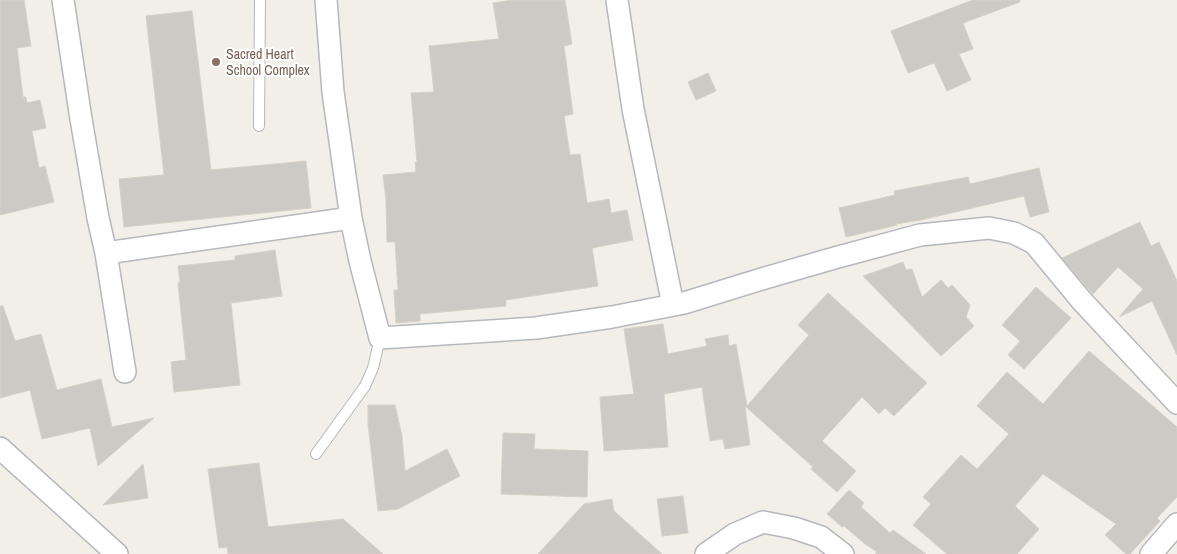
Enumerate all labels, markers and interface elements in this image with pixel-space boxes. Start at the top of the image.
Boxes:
place label: Sacred Heart School Complex [226,45,310,79]
marker: Sacred Heart School Complex [210,56,222,68]

